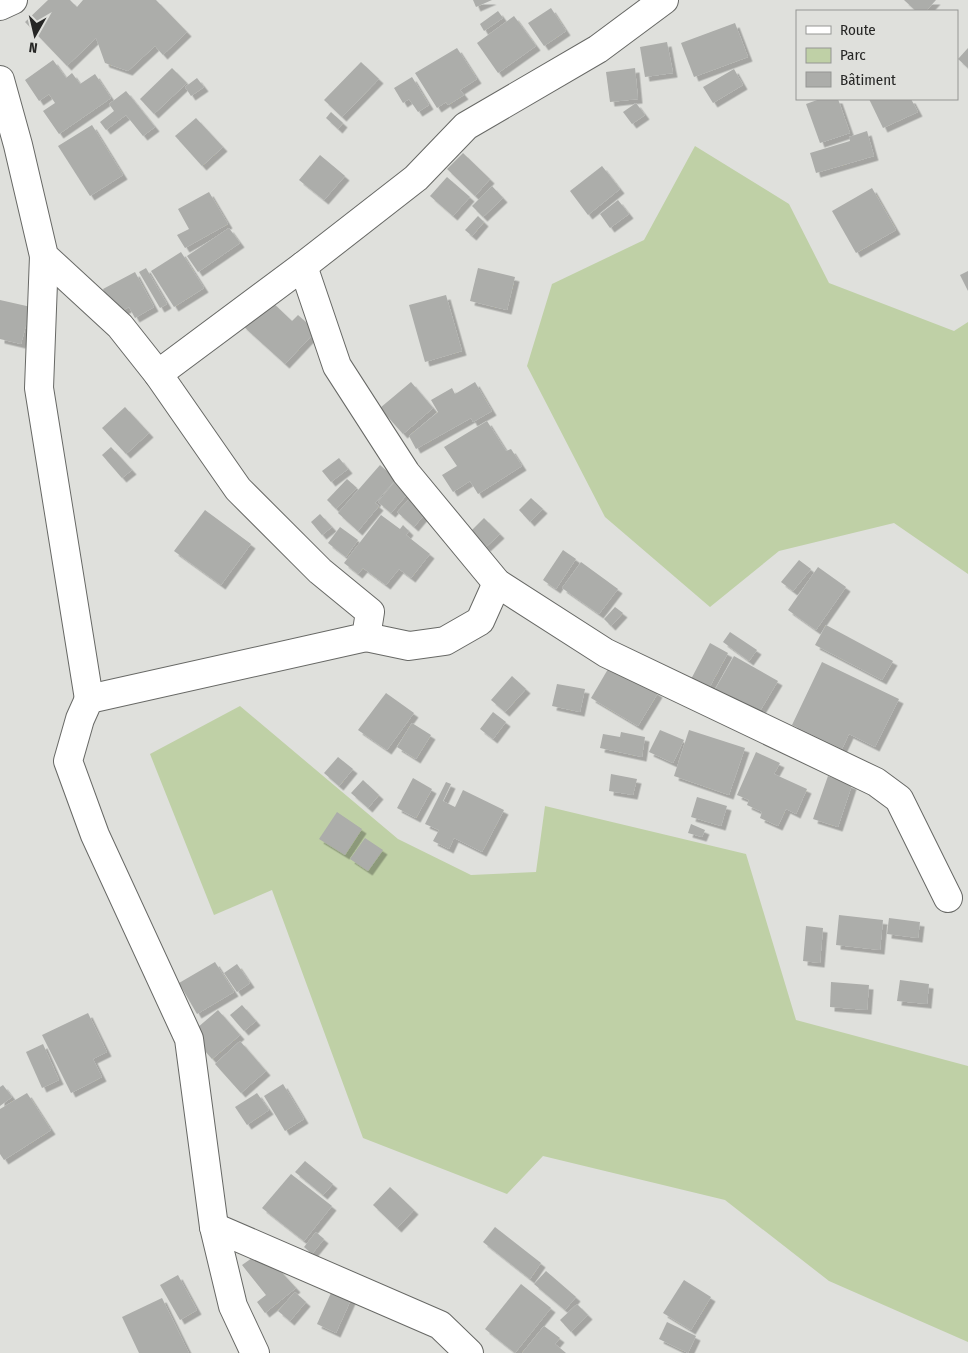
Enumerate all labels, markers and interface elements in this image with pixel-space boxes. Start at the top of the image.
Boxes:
north arrow [10,10,60,60]
legend [796,10,958,100]
text: Route [840,21,876,39]
text: N [28,38,39,56]
text: Parc [840,46,866,64]
text: Bâtiment [840,71,896,89]

